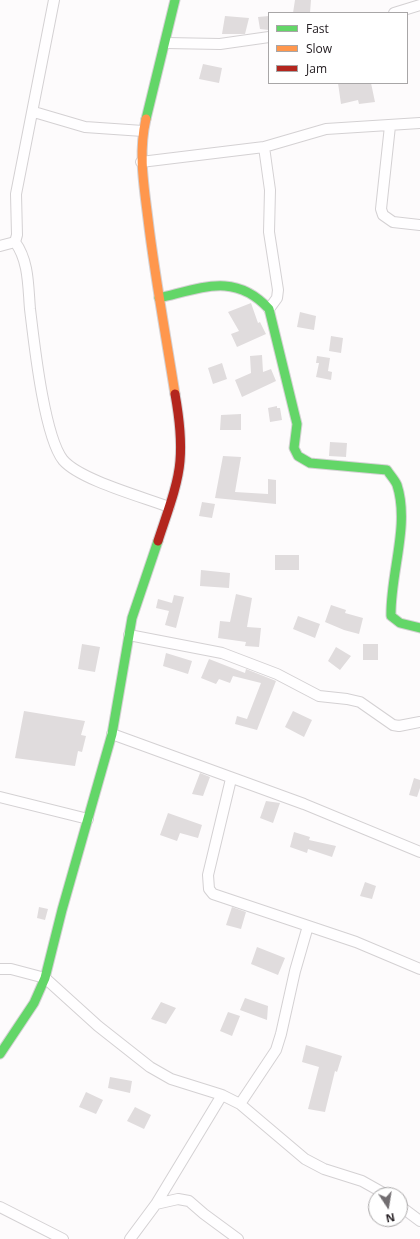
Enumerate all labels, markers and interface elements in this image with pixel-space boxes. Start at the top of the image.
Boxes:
legend [268,12,408,84]
text: Fast [306,20,329,37]
text: Slow [306,40,332,57]
text: Jam [306,60,327,77]
north arrow [368,1187,408,1227]
text: N [384,1210,396,1227]

